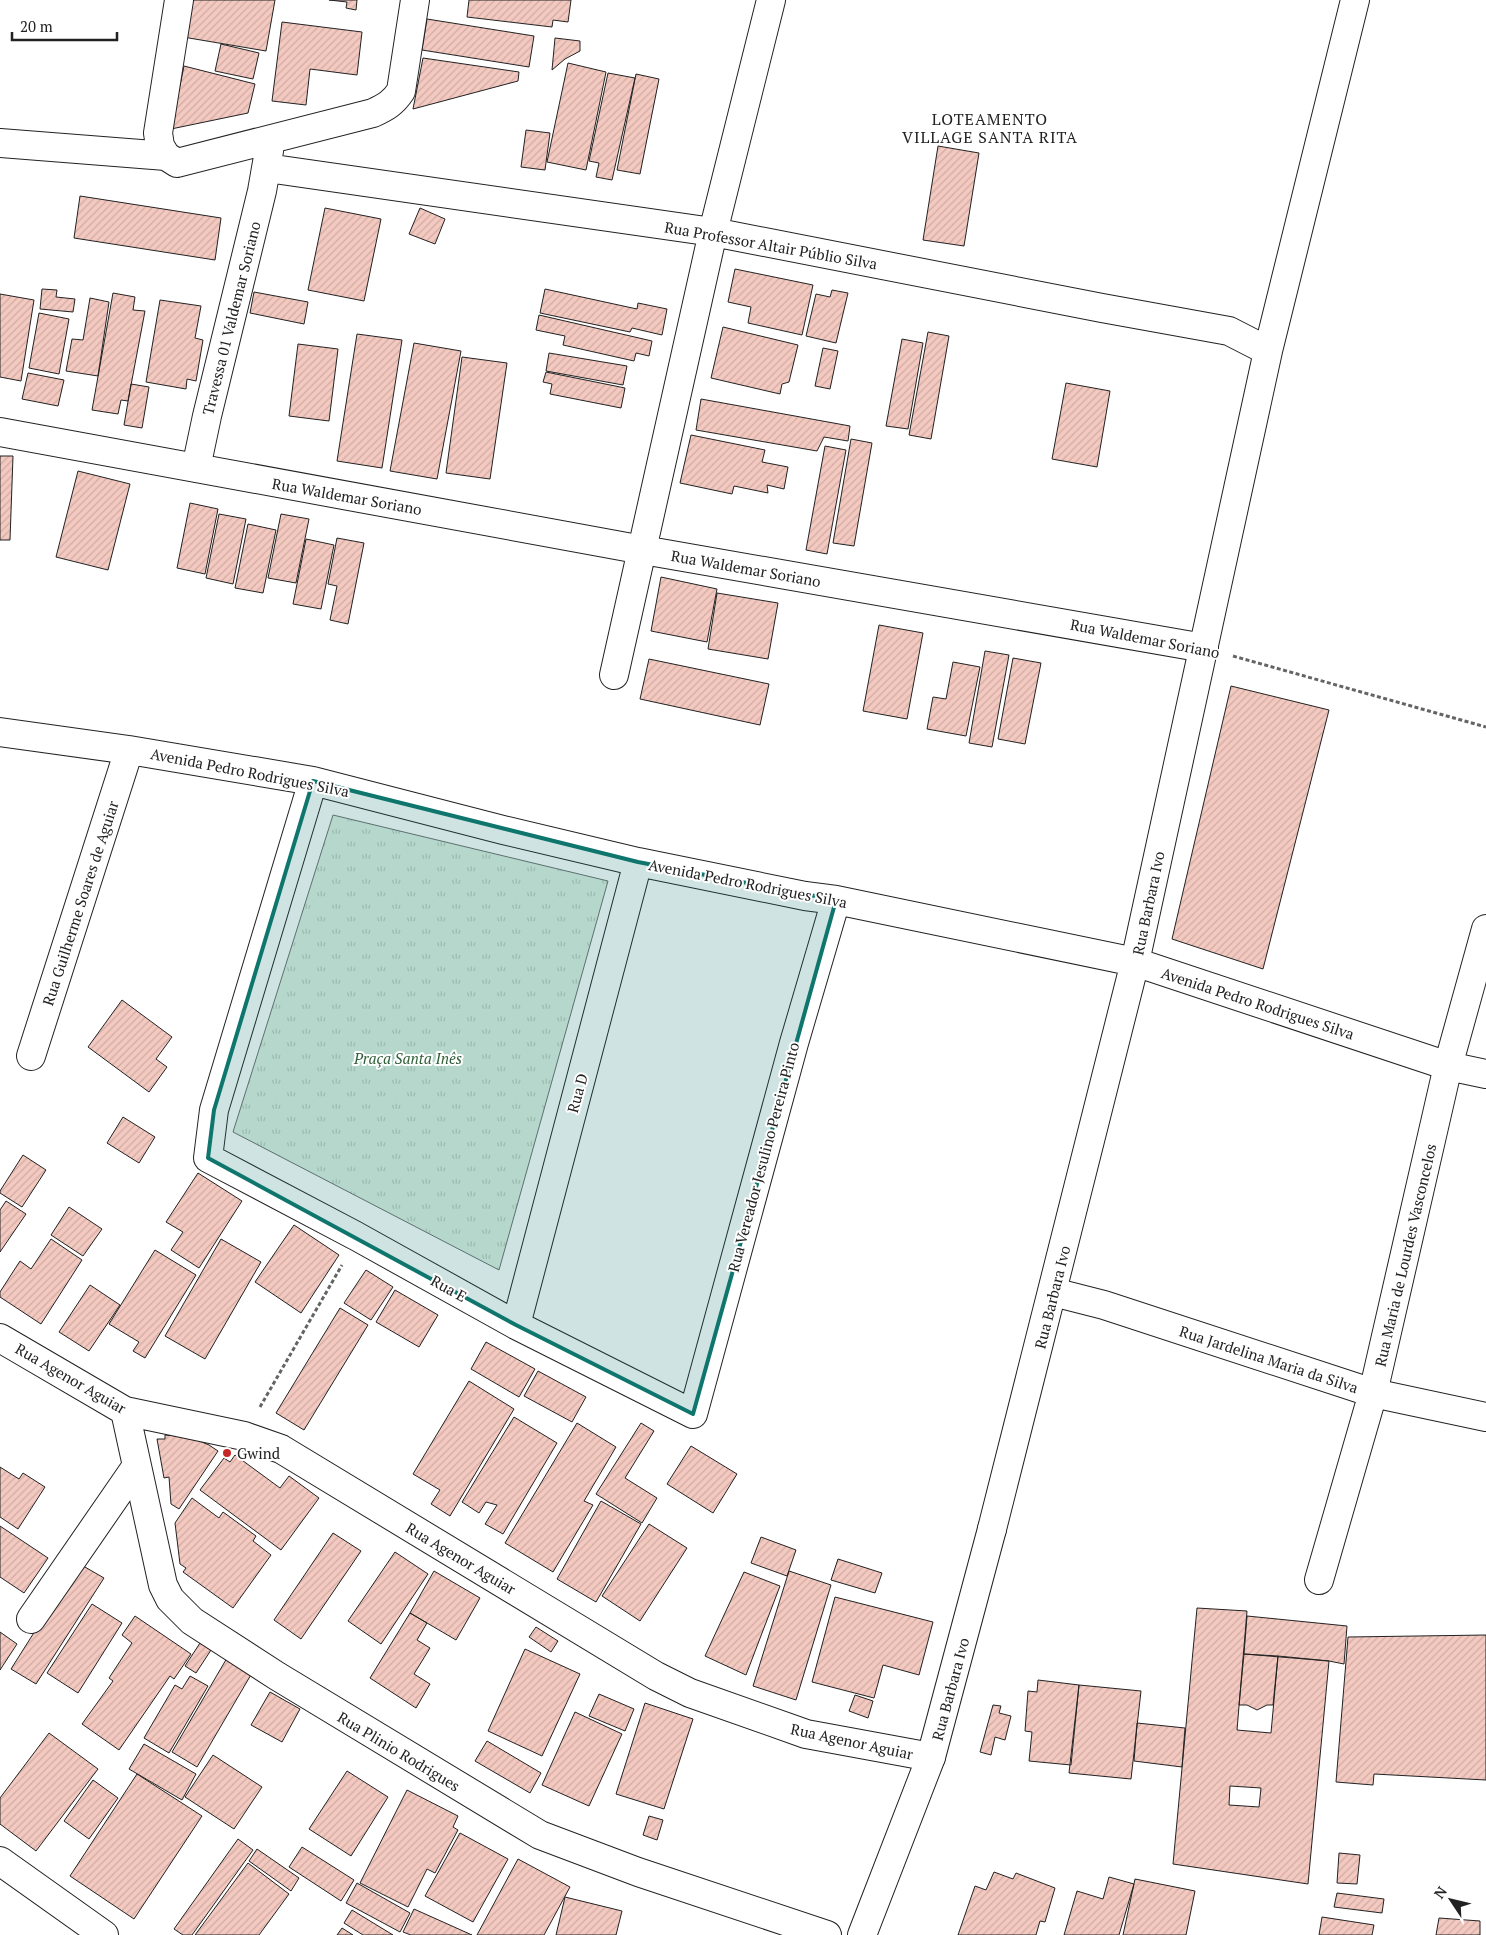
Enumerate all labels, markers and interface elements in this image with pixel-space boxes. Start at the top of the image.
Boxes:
scale bar [12,10,118,42]
text: 20 m [20,16,53,36]
district label: LOTEAMENTO VILLAGE SANTA RITA [902,108,1078,148]
street label: Rua Professor Altair Públio Silva [663,216,879,274]
street label: Travessa 01 Valdemar Soriano [197,219,265,417]
street label: Rua Waldemar Soriano [271,473,423,519]
street label: Rua Waldemar Soriano [670,545,822,591]
street label: Rua Waldemar Soriano [1069,614,1221,662]
street label: Avenida Pedro Rodrigues Silva [149,743,351,801]
street label: Rua Guilherme Soares de Aguiar [37,798,123,1008]
street label: Rua Barbara Ivo [1127,849,1169,957]
street label: Avenida Pedro Rodrigues Silva [647,854,849,912]
street label: Avenida Pedro Rodrigues Silva [1159,962,1357,1044]
street label: Rua Vereador Jesulino Pereira Pinto [723,1040,803,1274]
park label: Praça Santa Inês [353,1048,462,1068]
street label: Rua D [562,1071,592,1115]
street label: Rua Maria de Lourdes Vasconcelos [1370,1142,1440,1368]
street label: Rua Barbara Ivo [1030,1243,1074,1351]
street label: Rua E [427,1270,471,1306]
street label: Rua Jardelina Maria da Silva [1177,1321,1361,1397]
street label: Rua Agenor Aguiar [12,1338,130,1418]
place label: Gwind [237,1443,280,1463]
marker: Gwind [221,1447,233,1459]
street label: Rua Agenor Aguiar [402,1517,520,1599]
street label: Rua Barbara Ivo [927,1635,973,1743]
street label: Rua Plinio Rodrigues [334,1707,464,1795]
street label: Rua Agenor Aguiar [789,1718,915,1764]
north arrow [1426,1875,1476,1925]
text: N [1429,1882,1451,1902]

